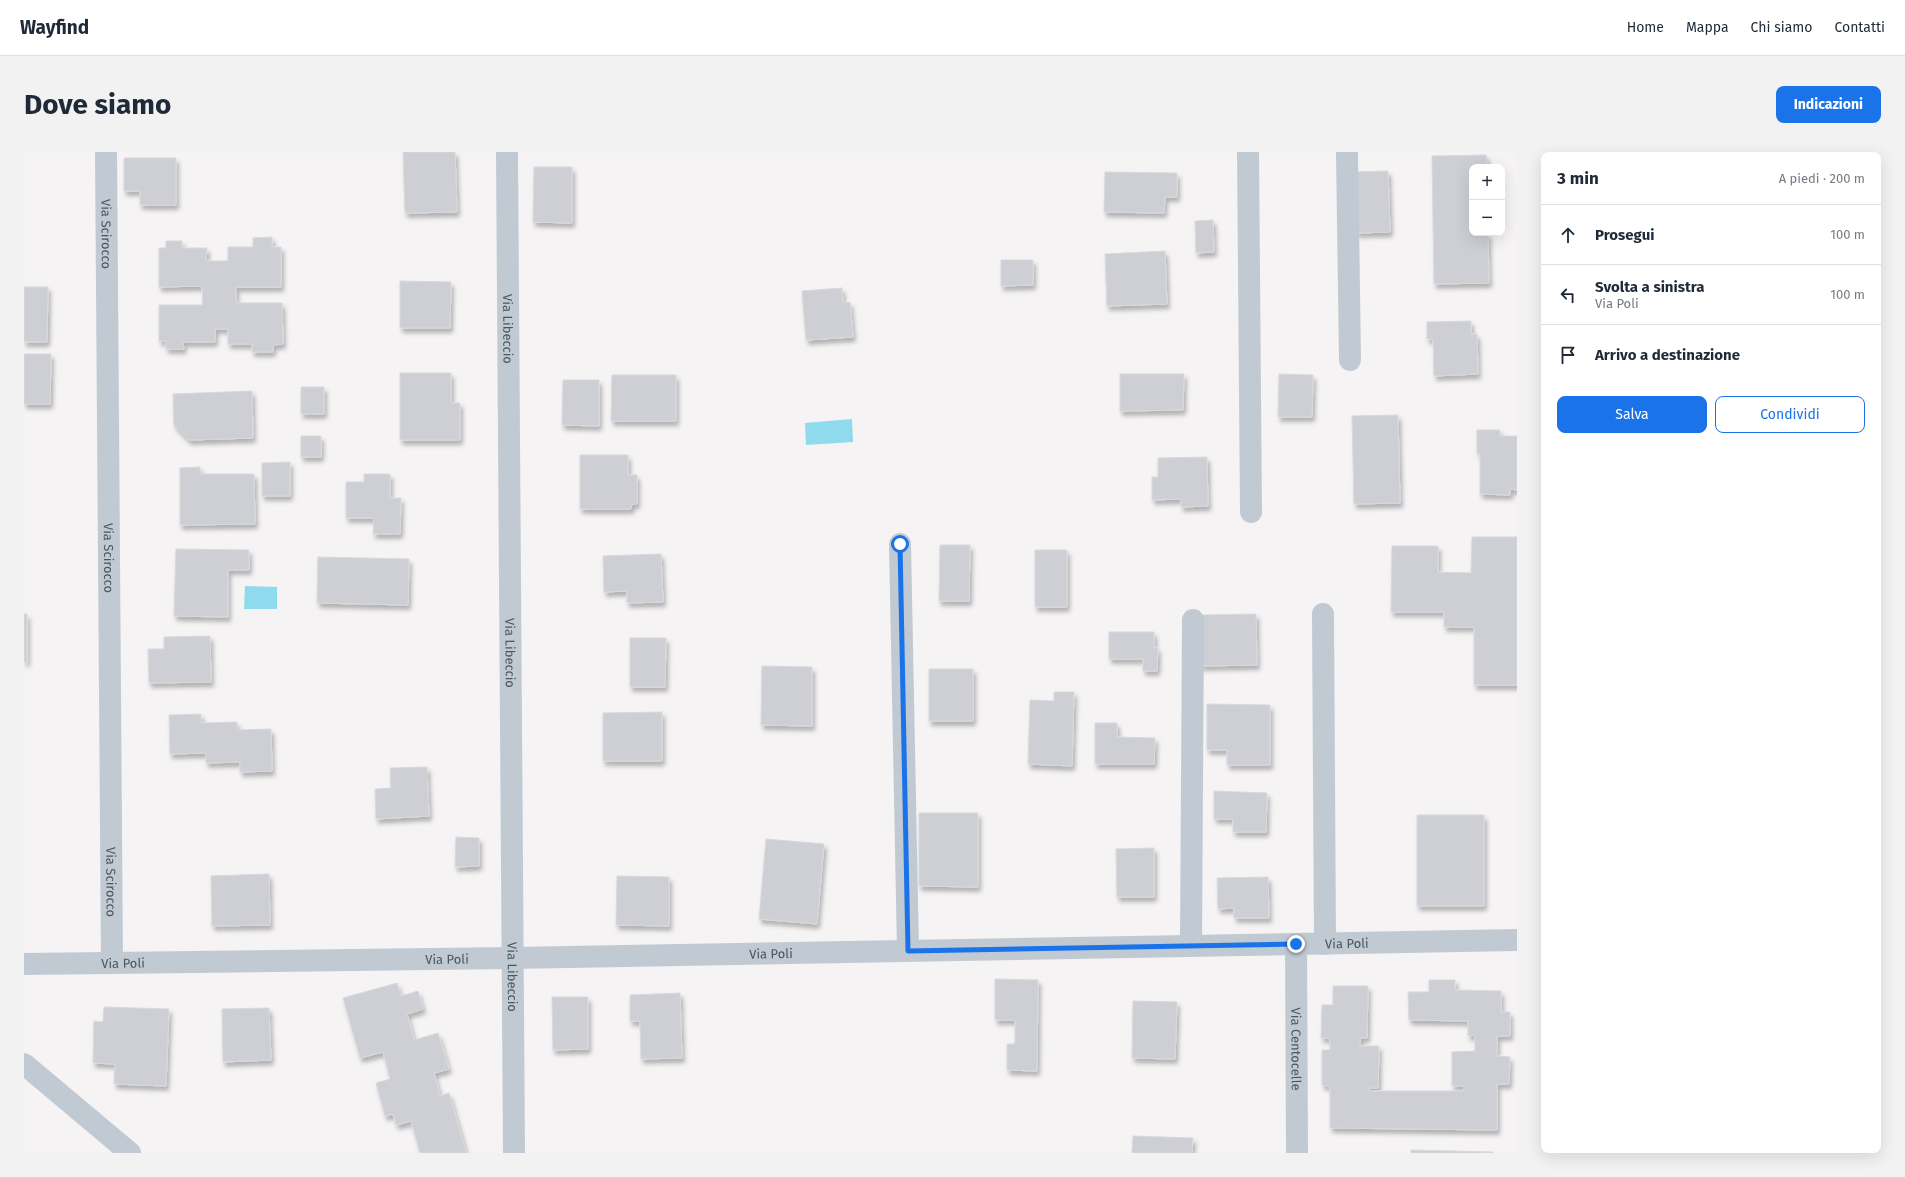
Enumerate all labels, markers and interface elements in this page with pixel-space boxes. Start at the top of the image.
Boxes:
text: Wayfind [20,16,89,39]
text: Home [1627,19,1664,36]
text: Mappa [1686,19,1729,36]
text: Chi siamo [1751,19,1812,36]
text: Contatti [1834,19,1885,36]
button: Indicazioni [1776,86,1881,123]
text: Dove siamo [24,88,171,121]
map controls [1469,164,1505,236]
button: + [1469,164,1505,200]
text: 3 min [1557,168,1599,189]
text: A piedi · 200 m [1779,171,1865,186]
street label: Via Scirocco [98,199,114,269]
button: − [1469,200,1505,236]
icon: ahead [1557,224,1579,246]
text: Prosegui [1595,226,1654,244]
text: 100 m [1830,227,1865,242]
text: Svolta a sinistra [1595,278,1705,296]
icon: left [1557,284,1579,306]
text: 100 m [1830,287,1865,302]
street label: Via Libeccio [500,294,515,364]
text: Via Poli [1595,296,1639,311]
icon: arrive [1557,344,1579,366]
text: Arrivo a destinazione [1595,346,1740,364]
button: Salva [1557,396,1707,433]
button: Condividi [1715,396,1865,433]
street label: Via Scirocco [101,523,116,593]
route start [891,535,909,553]
street label: Via Libeccio [502,618,518,688]
street label: Via Scirocco [103,847,119,917]
route end [1287,935,1305,953]
street label: Via Poli [1325,936,1369,951]
street label: Via Libeccio [505,942,520,1012]
street label: Via Poli [749,946,793,962]
street label: Via Poli [425,952,469,967]
street label: Via Poli [101,956,145,971]
street label: Via Centocelle [1288,1007,1304,1091]

